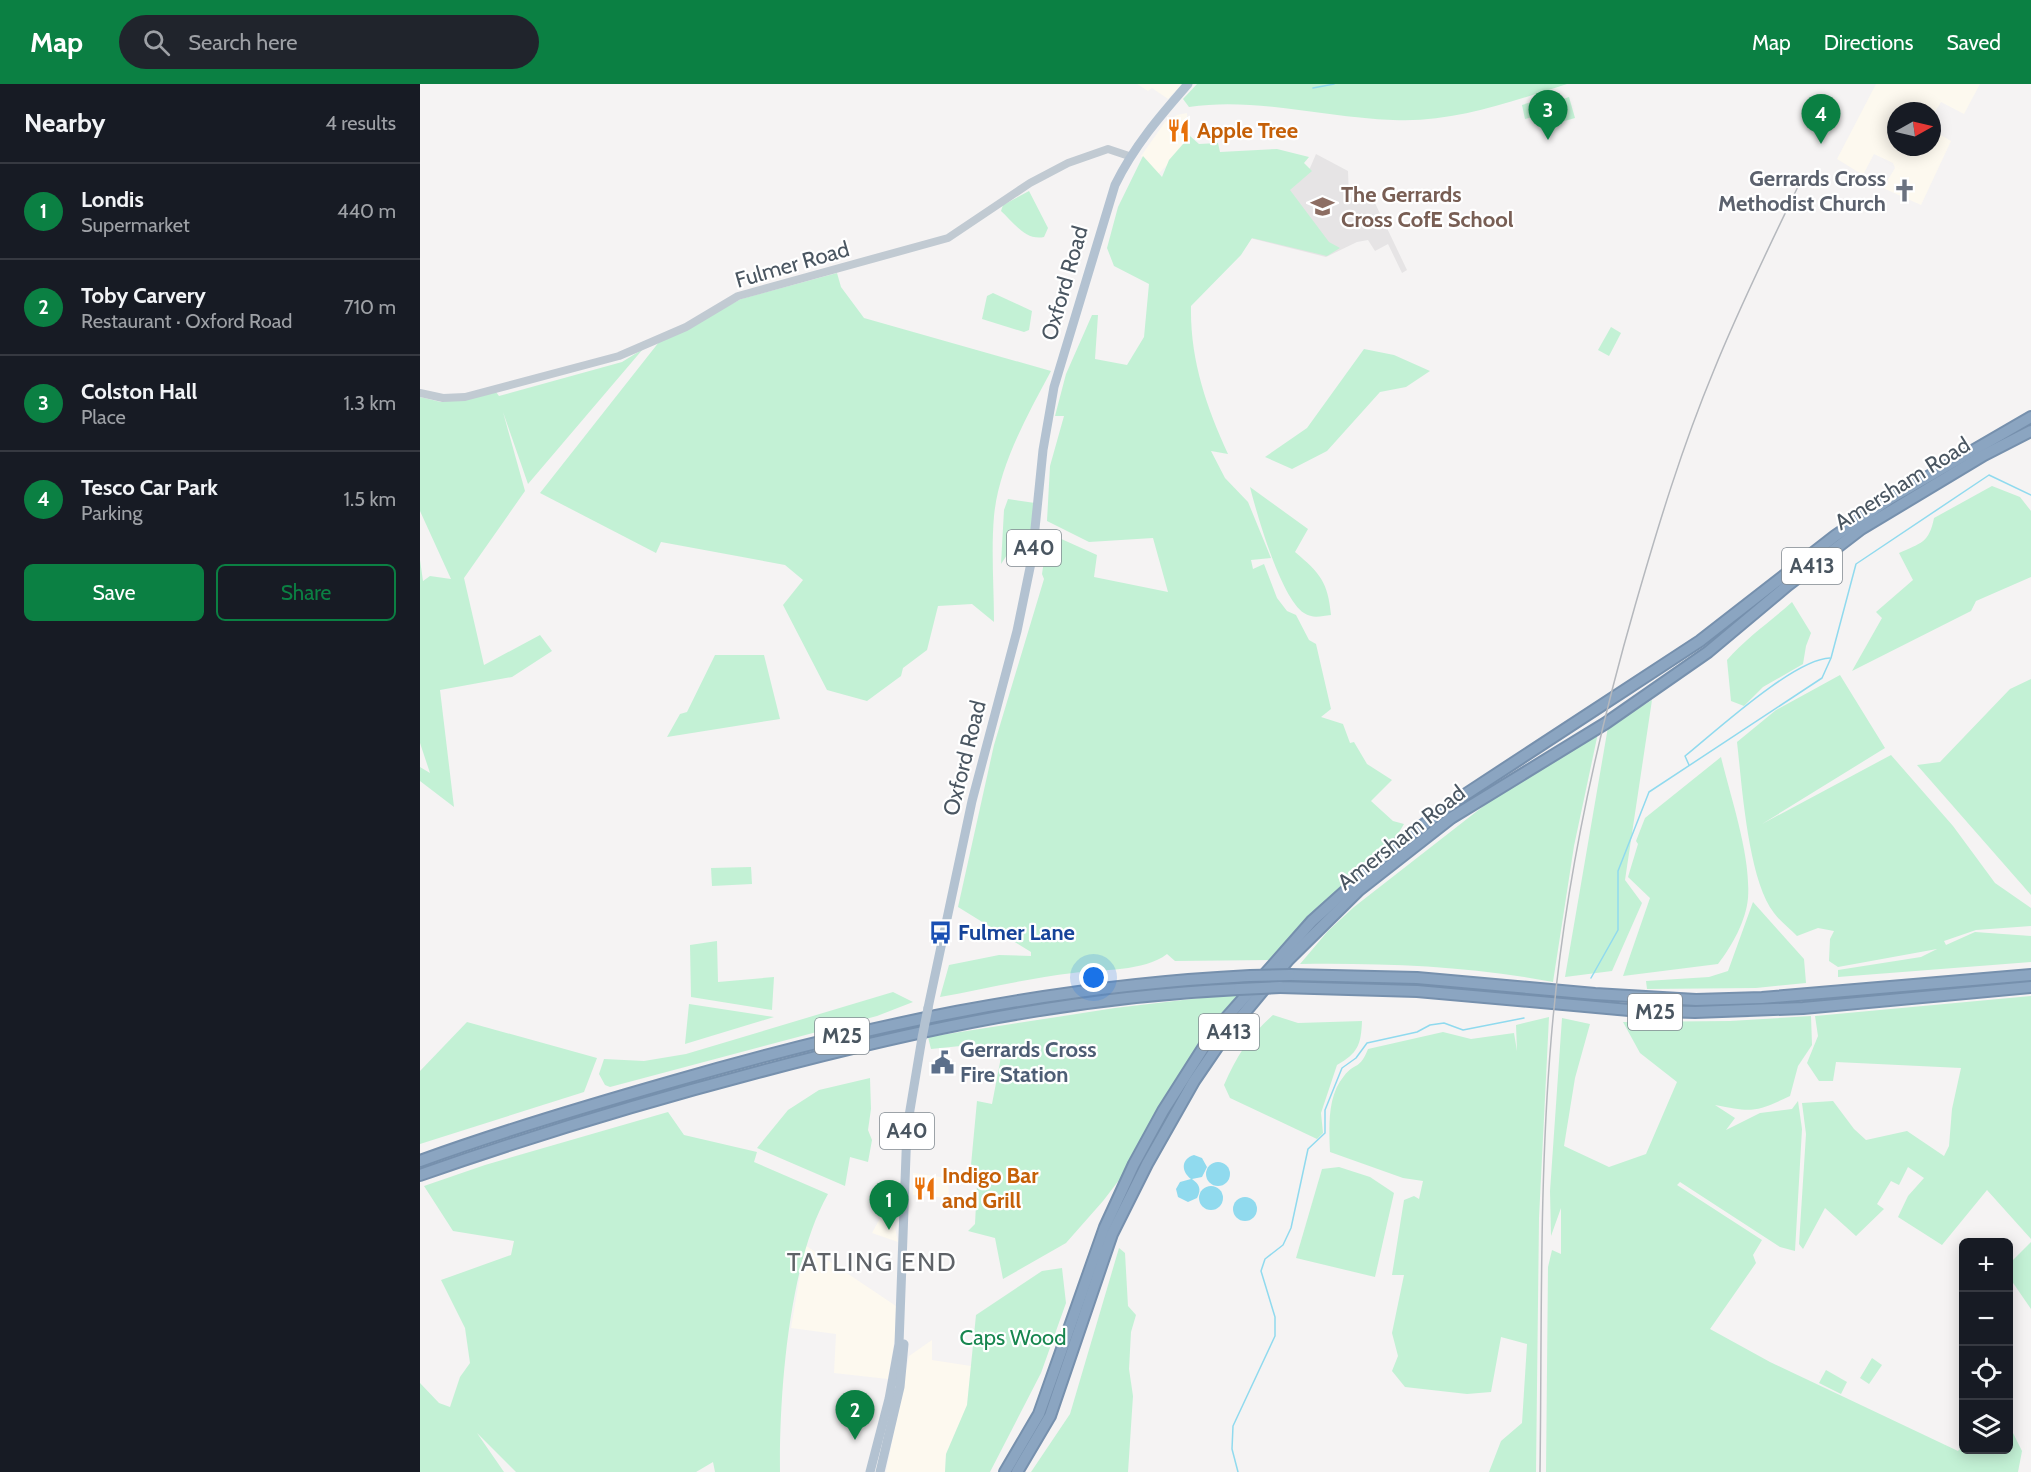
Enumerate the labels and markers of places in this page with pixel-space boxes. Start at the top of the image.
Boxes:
pin: 3 [1528,91,1568,140]
pin: 4 [1802,94,1840,144]
restaurant icon: Apple Tree [1166,117,1192,143]
place label: Apple Tree [1197,117,1298,144]
place label: Gerrards Cross Methodist Church [1718,165,1886,217]
church icon: Gerrards Cross Methodist Church [1891,178,1917,204]
place label: The Gerrards Cross CofE School [1341,181,1514,233]
school or university icon: The Gerrards Cross CofE School [1310,194,1336,220]
bus stop icon: Fulmer Lane [927,919,953,945]
place label: Fulmer Lane [958,919,1075,946]
place label: Gerrards Cross Fire Station [960,1036,1097,1088]
public building icon: Gerrards Cross Fire Station [929,1049,955,1075]
place label: Indigo Bar and Grill [942,1162,1039,1214]
restaurant icon: Indigo Bar and Grill [911,1175,937,1201]
pin: 1 [870,1180,908,1230]
pin: 2 [836,1390,874,1440]

